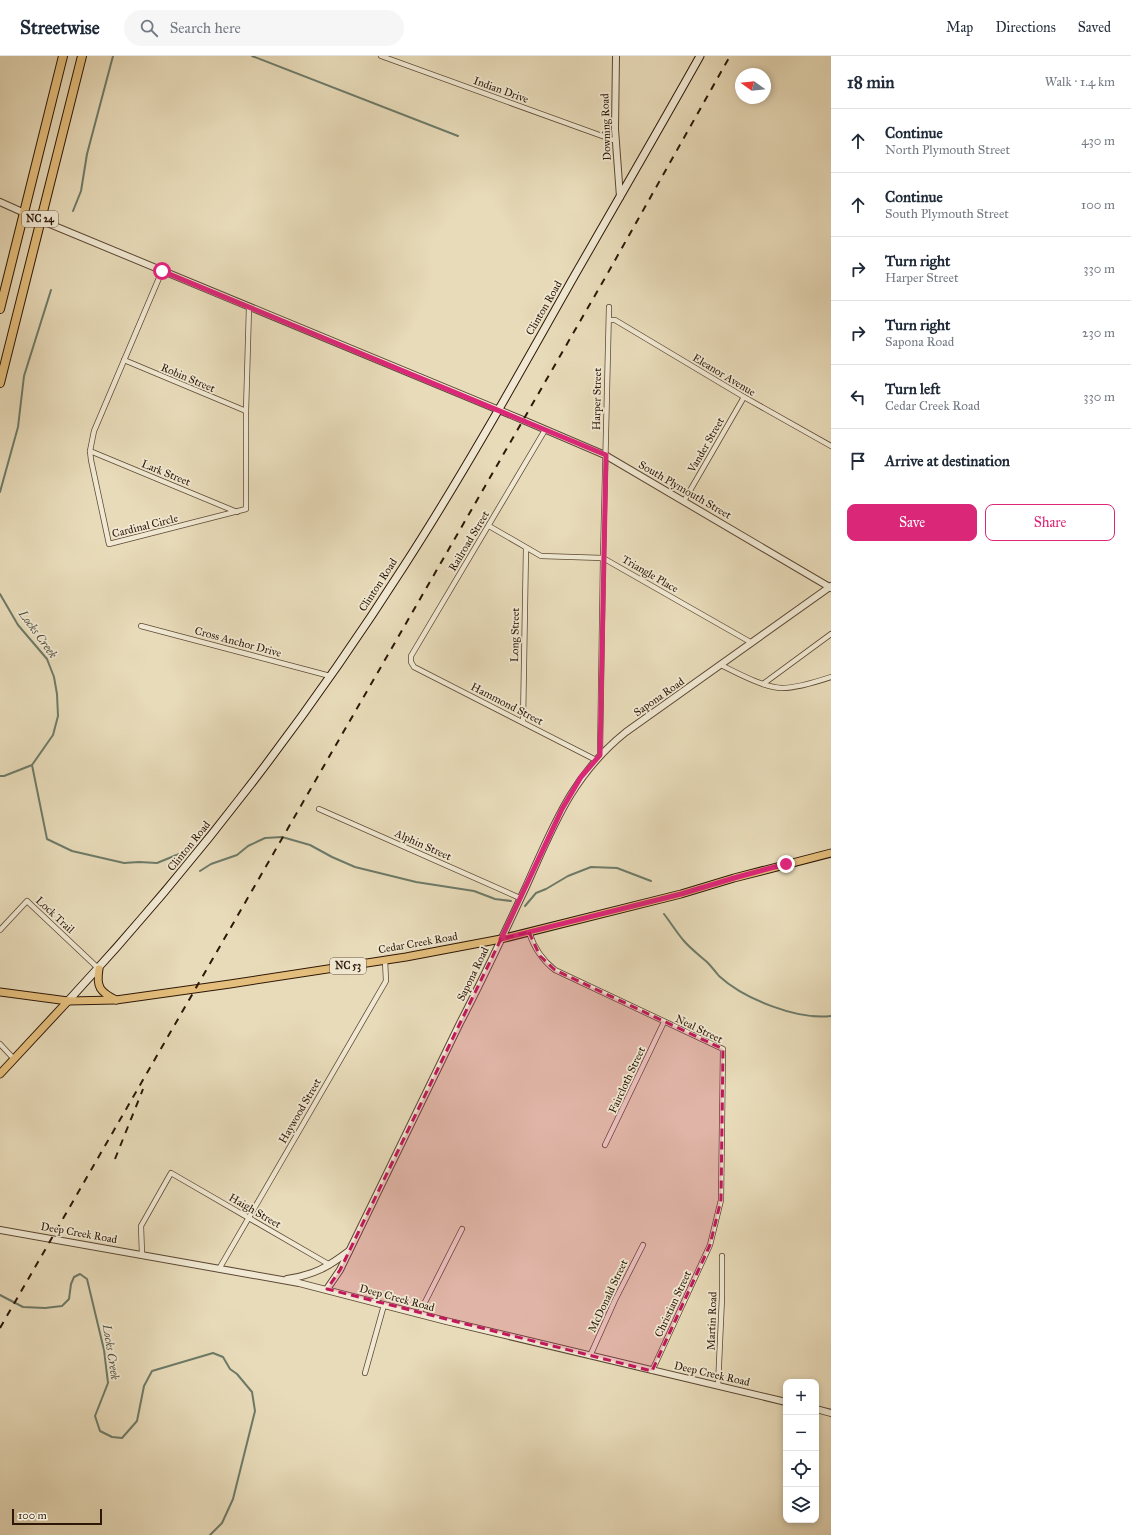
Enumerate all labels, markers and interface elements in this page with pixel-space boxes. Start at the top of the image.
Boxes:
search box [124,10,404,46]
text: Streetwise [20,16,100,39]
icon: search [138,17,160,39]
text: Search here [170,19,241,37]
text: Map [946,19,973,36]
text: Directions [995,19,1056,36]
text: Saved [1078,19,1111,36]
north arrow [735,68,771,104]
text: 18 min [847,72,895,93]
street label: Indian Drive [472,74,531,106]
text: Walk · 1.4 km [1045,74,1115,90]
street label: Downing Road [598,93,614,161]
text: Continue [885,124,943,142]
icon: ahead [847,130,869,152]
text: 430 m [1081,133,1115,149]
text: North Plymouth Street [885,142,1010,158]
text: Continue [885,188,943,206]
icon: ahead [847,194,869,216]
text: 100 m [1081,197,1115,213]
text: South Plymouth Street [885,206,1009,222]
road number: NC 24 [22,211,58,227]
text: Turn right [885,252,950,270]
icon: right [847,258,869,280]
text: 330 m [1083,261,1115,277]
route start [153,262,171,280]
text: Harper Street [885,270,959,286]
street label: Clinton Road [523,278,565,338]
text: Turn right [885,316,950,334]
icon: right [847,322,869,344]
text: 230 m [1082,325,1115,341]
text: Sapona Road [885,334,954,350]
street label: Eleanor Avenue [690,351,758,399]
street label: Robin Street [159,361,217,395]
street label: Harper Street [590,368,604,430]
text: Turn left [885,380,941,398]
icon: left [847,386,869,408]
text: 330 m [1083,389,1115,405]
text: Cedar Creek Road [885,398,980,414]
street label: Vander Street [685,415,727,476]
icon: arrive [847,450,869,472]
text: Arrive at destination [885,452,1010,470]
street label: Lark Street [140,457,192,489]
street label: South Plymouth Street [636,458,734,522]
button: Save [847,504,977,541]
button: Share [985,504,1115,541]
street label: Railroad Street [446,508,492,573]
street label: Cardinal Circle [111,511,180,540]
street label: Triangle Place [619,553,681,596]
street label: Clinton Road [356,556,400,614]
water label: Locks Creek [15,606,61,661]
street label: Long Street [508,608,522,662]
street label: Cross Anchor Drive [193,624,283,660]
street label: Sapona Road [631,675,687,719]
street label: Hammond Street [469,680,545,728]
street label: Clinton Road [165,818,213,874]
street label: Alphin Street [392,826,453,863]
route end [777,855,795,873]
street label: Lock Trail [33,894,77,936]
street label: Cedar Creek Road [377,930,459,956]
street label: Sapona Road [454,944,492,1003]
road number: NC 53 [330,958,366,974]
street label: Neal Street [673,1012,725,1046]
street label: Faircloth Street [606,1045,648,1115]
street label: Haywood Street [276,1076,324,1146]
street label: Haigh Street [227,1191,284,1231]
street label: Deep Creek Road [40,1220,119,1246]
street label: McDonald Street [585,1257,631,1334]
street label: Christian Street [652,1269,694,1339]
street label: Deep Creek Road [358,1282,436,1314]
street label: Martin Road [704,1291,720,1351]
water label: Locks Creek [100,1322,122,1381]
street label: Deep Creek Road [673,1359,752,1389]
map controls [783,1379,819,1523]
button: + [783,1379,819,1415]
button: − [783,1415,819,1451]
button: locate [783,1451,819,1487]
button: layers [783,1487,819,1523]
scale bar [12,1507,102,1526]
text: 100 m [18,1509,47,1522]

